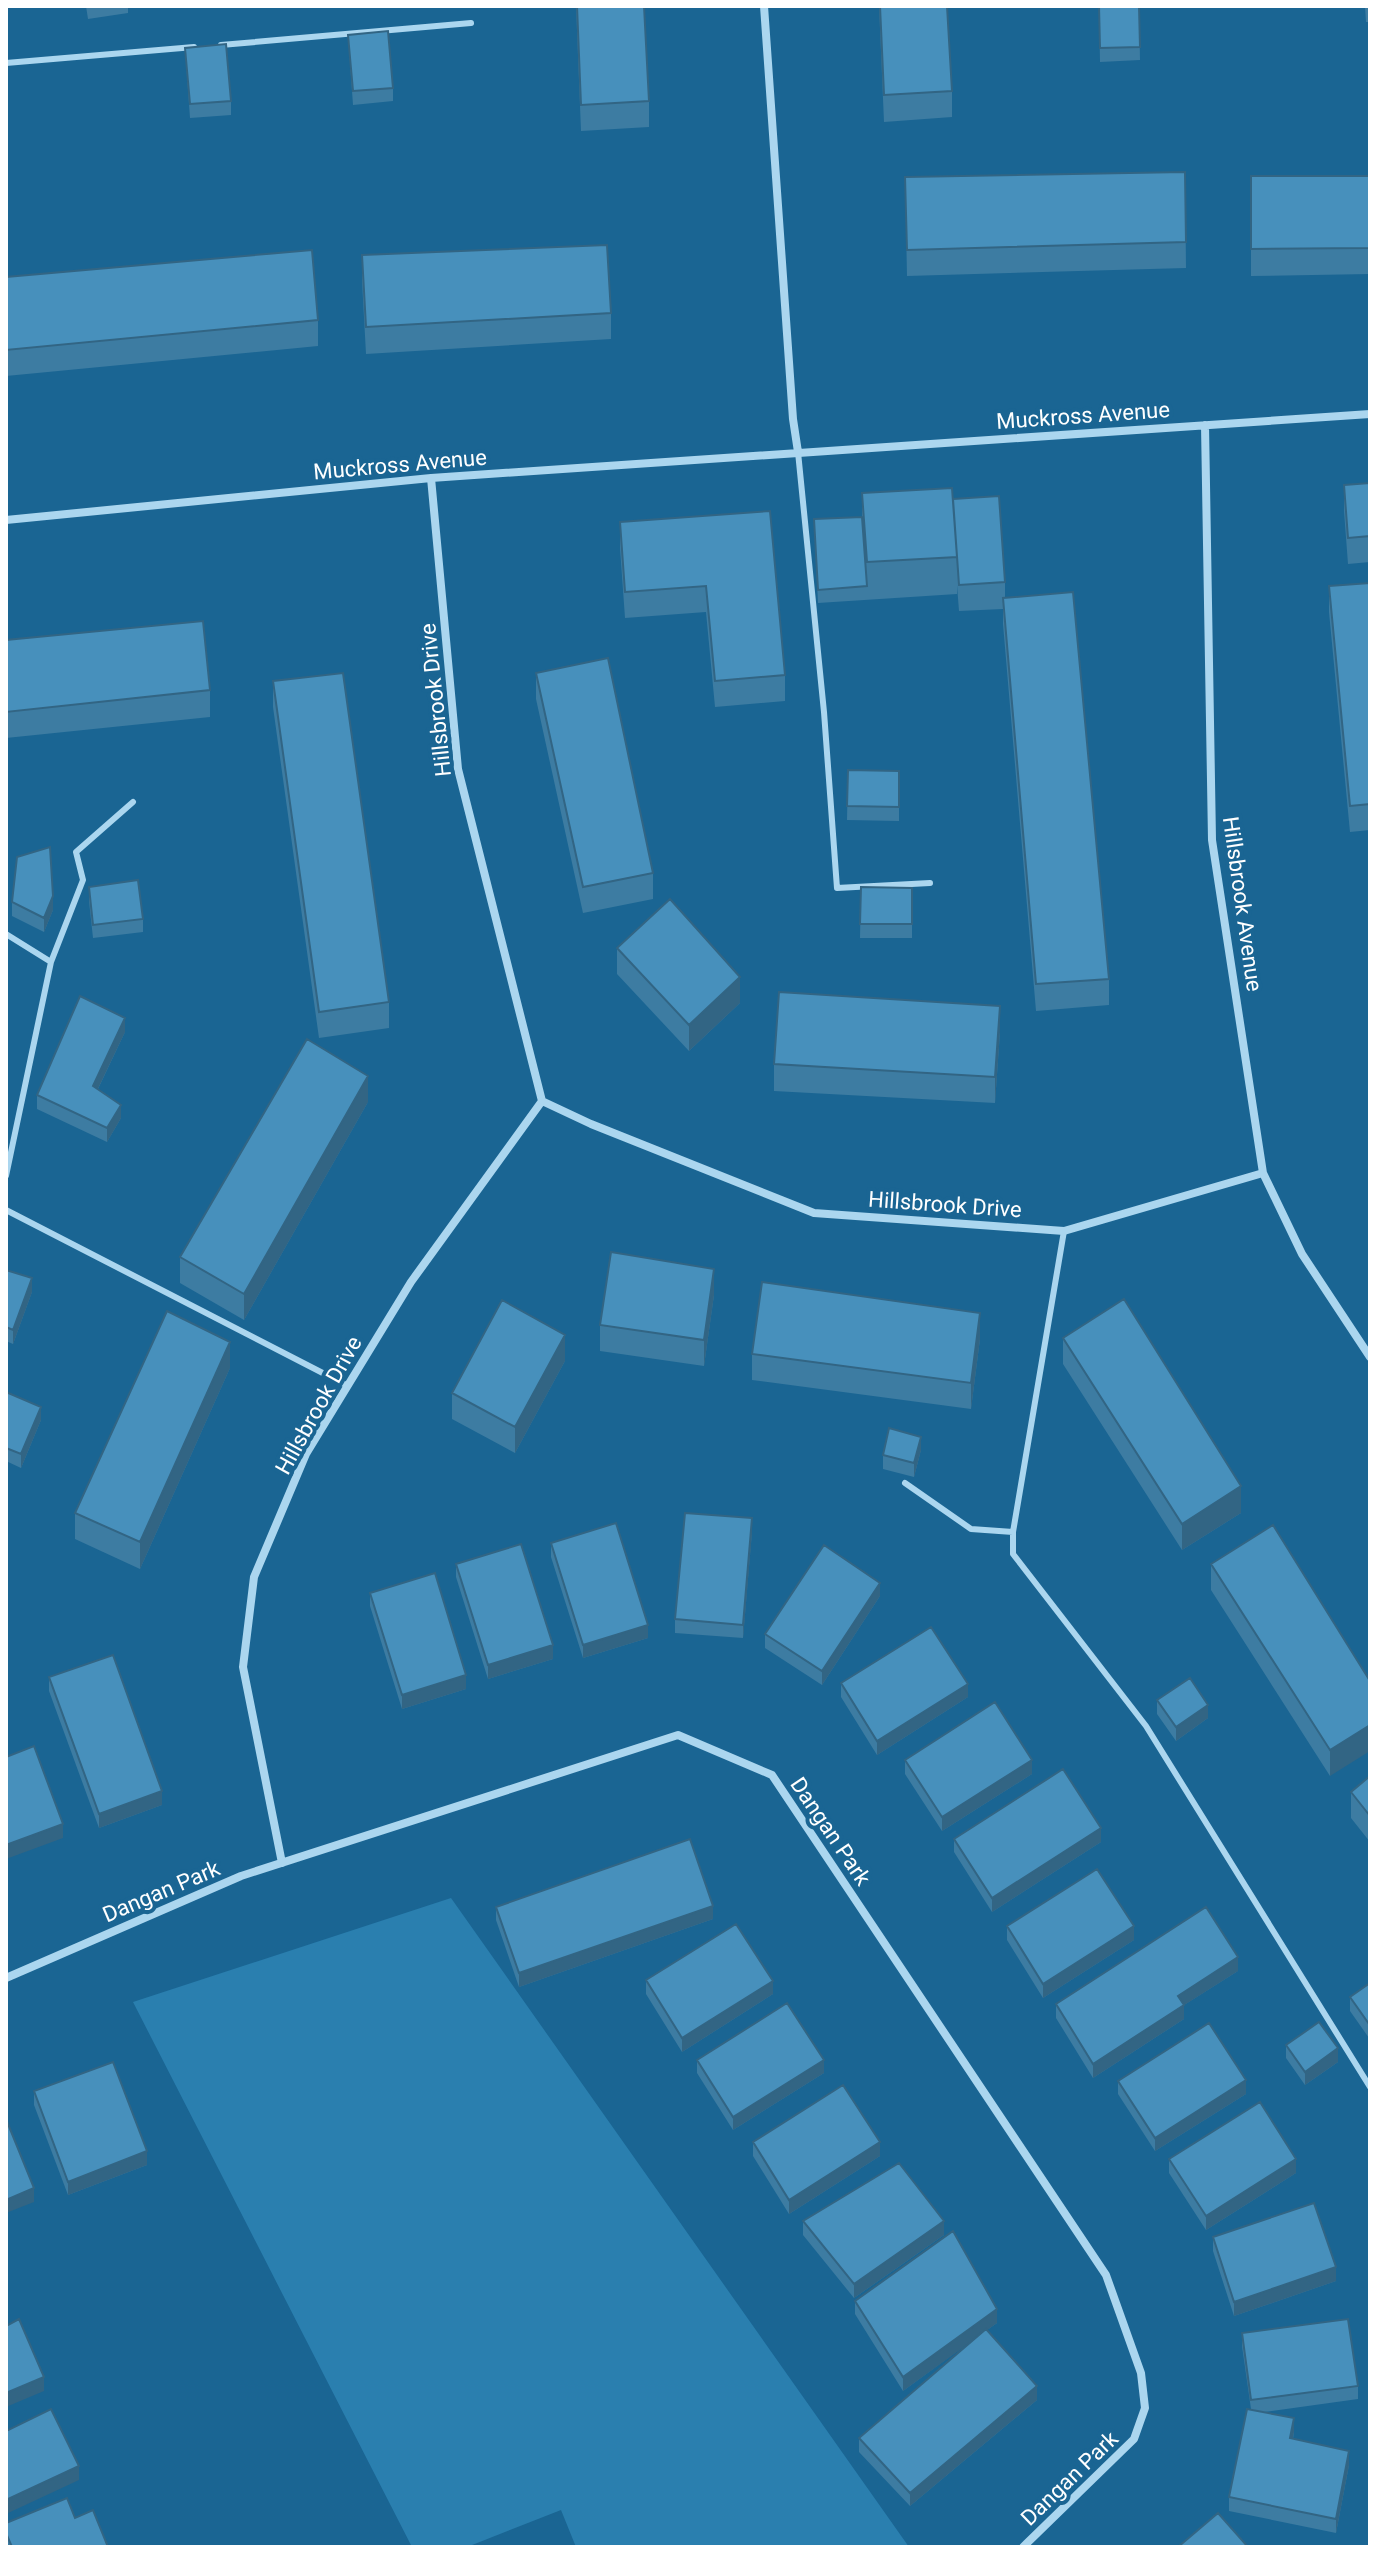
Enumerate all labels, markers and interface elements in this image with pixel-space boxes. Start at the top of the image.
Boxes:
street label: Muckross Avenue [995,397,1171,434]
street label: Muckross Avenue [312,444,488,485]
street label: Hillsbrook Drive [415,622,456,778]
street label: Hillsbrook Avenue [1218,815,1267,993]
street label: Hillsbrook Drive [867,1187,1023,1222]
street label: Hillsbrook Drive [270,1332,367,1479]
street label: Dangan Park [785,1773,876,1891]
street label: Dangan Park [99,1855,224,1927]
street label: Dangan Park [1016,2425,1124,2531]

